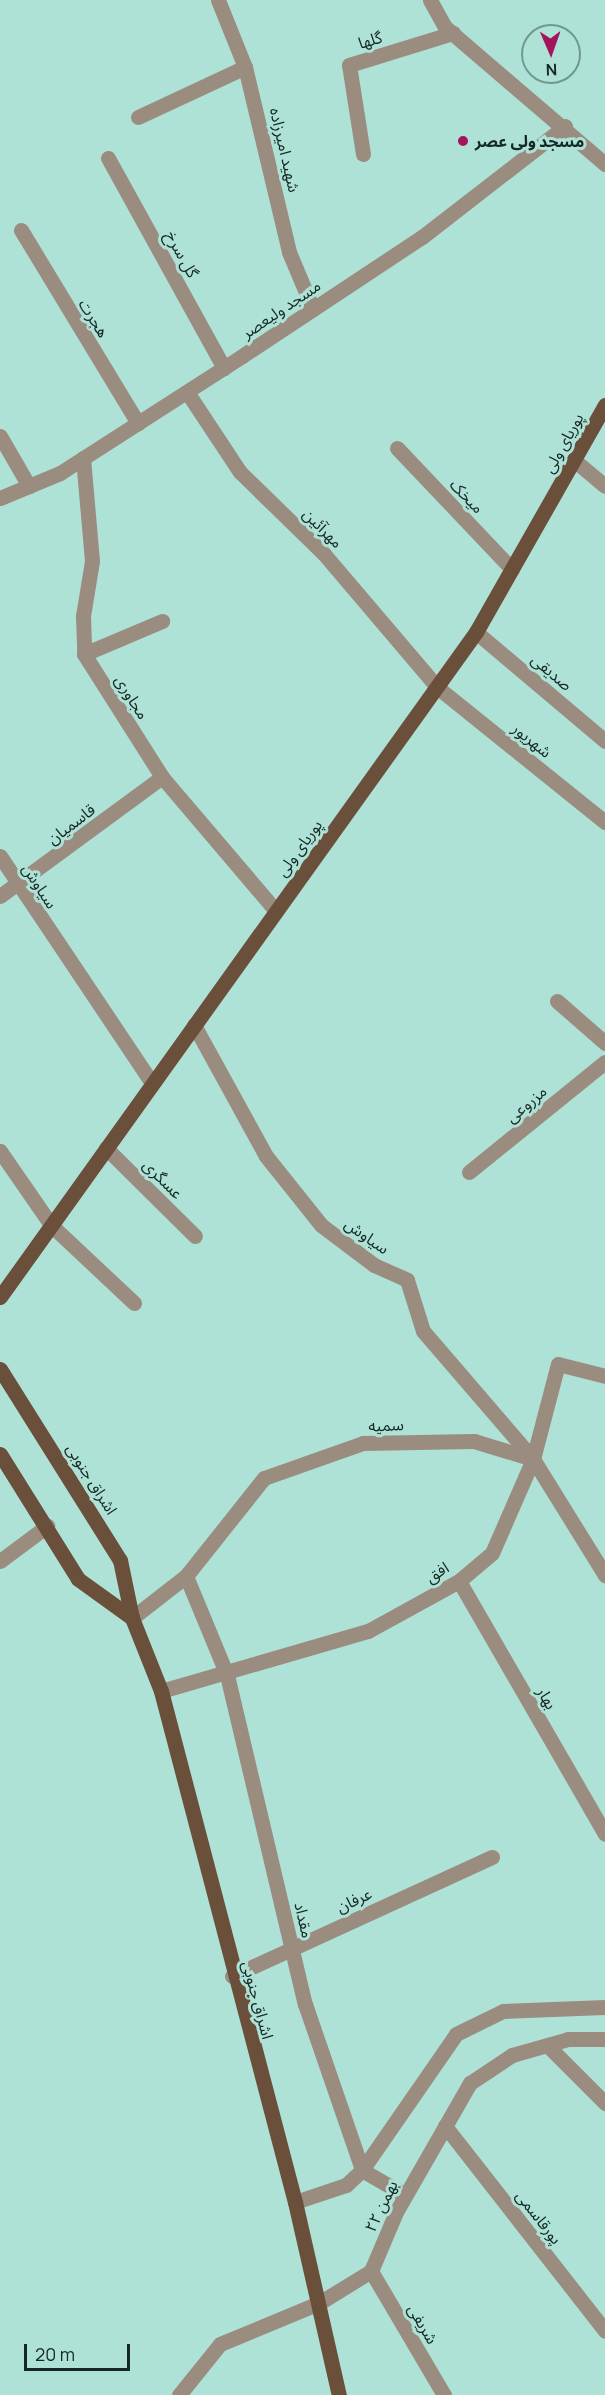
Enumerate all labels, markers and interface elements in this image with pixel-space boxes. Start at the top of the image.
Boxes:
north arrow [521,24,581,84]
street label: گلها [356,27,384,53]
text: N [545,59,558,81]
street label: شهید امیرزاده [266,106,304,194]
place label: مسجد ولی عصر [475,131,584,151]
marker: مسجد ولی عصر [456,134,470,148]
street label: گل سرخ [161,227,203,281]
street label: مسجد ولیعصر [238,276,324,342]
street label: هجرت [75,295,113,341]
street label: پوریای ولی [539,410,587,476]
street label: میخک [446,475,488,517]
street label: مهرآئین [299,504,347,552]
street label: صدیقی [528,649,576,695]
street label: مجاوری [111,671,153,723]
street label: شهریور [509,718,555,762]
street label: قاسمیان [43,800,99,848]
street label: پوریای ولی [272,816,326,880]
street label: سیاوش [18,860,62,912]
street label: مزروعی [502,1081,550,1127]
street label: عسگری [139,1155,187,1203]
street label: سیاوش [341,1214,393,1258]
street label: سمیه [368,1415,404,1435]
street label: اشراق جنوبی [63,1440,121,1518]
street label: افق [422,1558,452,1586]
street label: بهار [533,1683,561,1713]
street label: عرفان [333,1884,375,1916]
street label: مقداد [291,1900,317,1940]
street label: اشراق جنوبی [238,1959,278,2041]
street label: ۲۲ بهمن [360,2177,402,2235]
street label: پورقاسمی [512,2186,566,2248]
street label: شریفی [404,2301,442,2347]
scale bar [27,2332,134,2370]
text: 20 m [35,2342,75,2366]

